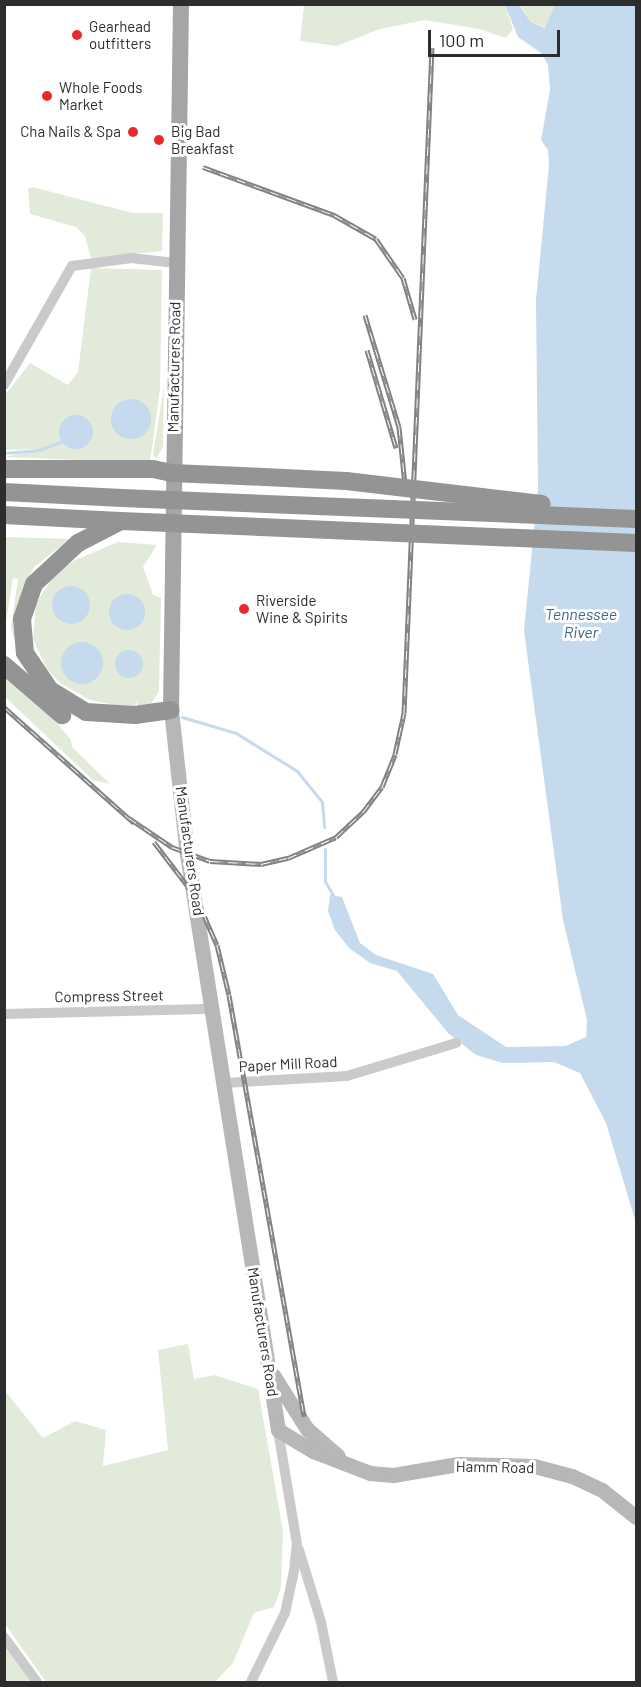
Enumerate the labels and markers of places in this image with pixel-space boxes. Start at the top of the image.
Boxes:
place label: Gearhead outfitters [89,17,151,52]
marker: Gearhead outfitters [70,28,84,42]
place label: Whole Foods Market [59,78,142,113]
marker: Whole Foods Market [40,89,54,103]
place label: Big Bad Breakfast [171,122,234,157]
place label: Cha Nails & Spa [20,123,121,141]
marker: Cha Nails & Spa [126,125,140,139]
marker: Big Bad Breakfast [152,133,166,147]
place label: Riverside Wine & Spirits [256,591,348,626]
marker: Riverside Wine & Spirits [237,602,251,616]

